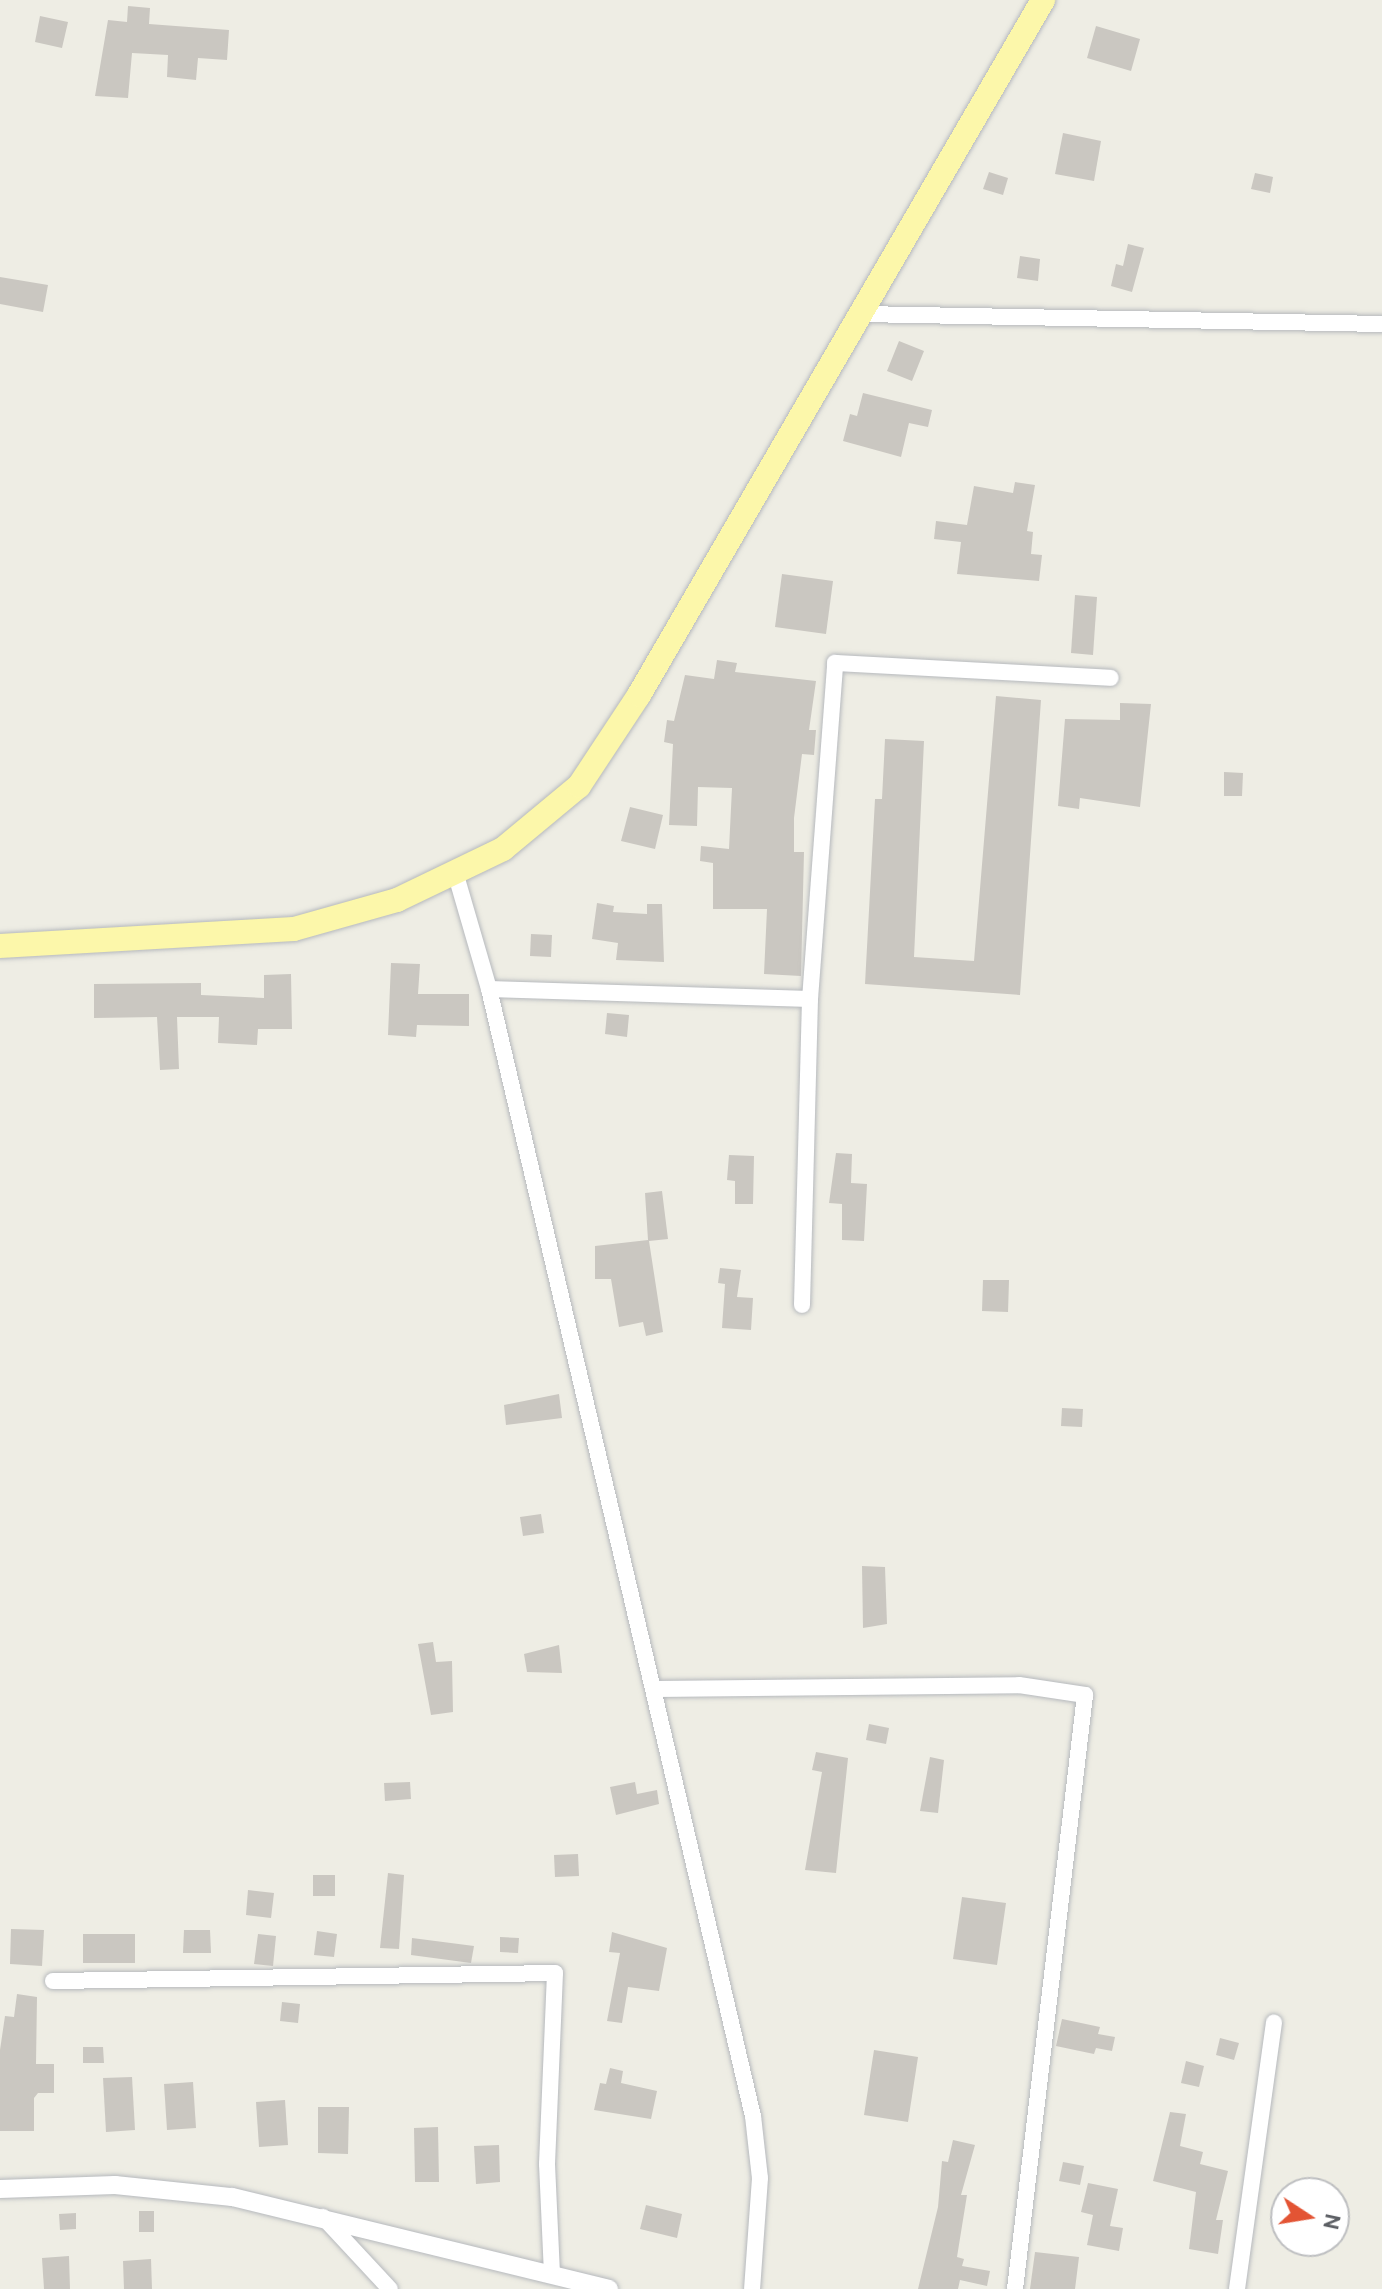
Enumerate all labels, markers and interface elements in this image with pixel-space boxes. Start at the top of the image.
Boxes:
north arrow [1270,2177,1350,2257]
text: N [1317,2211,1347,2232]

